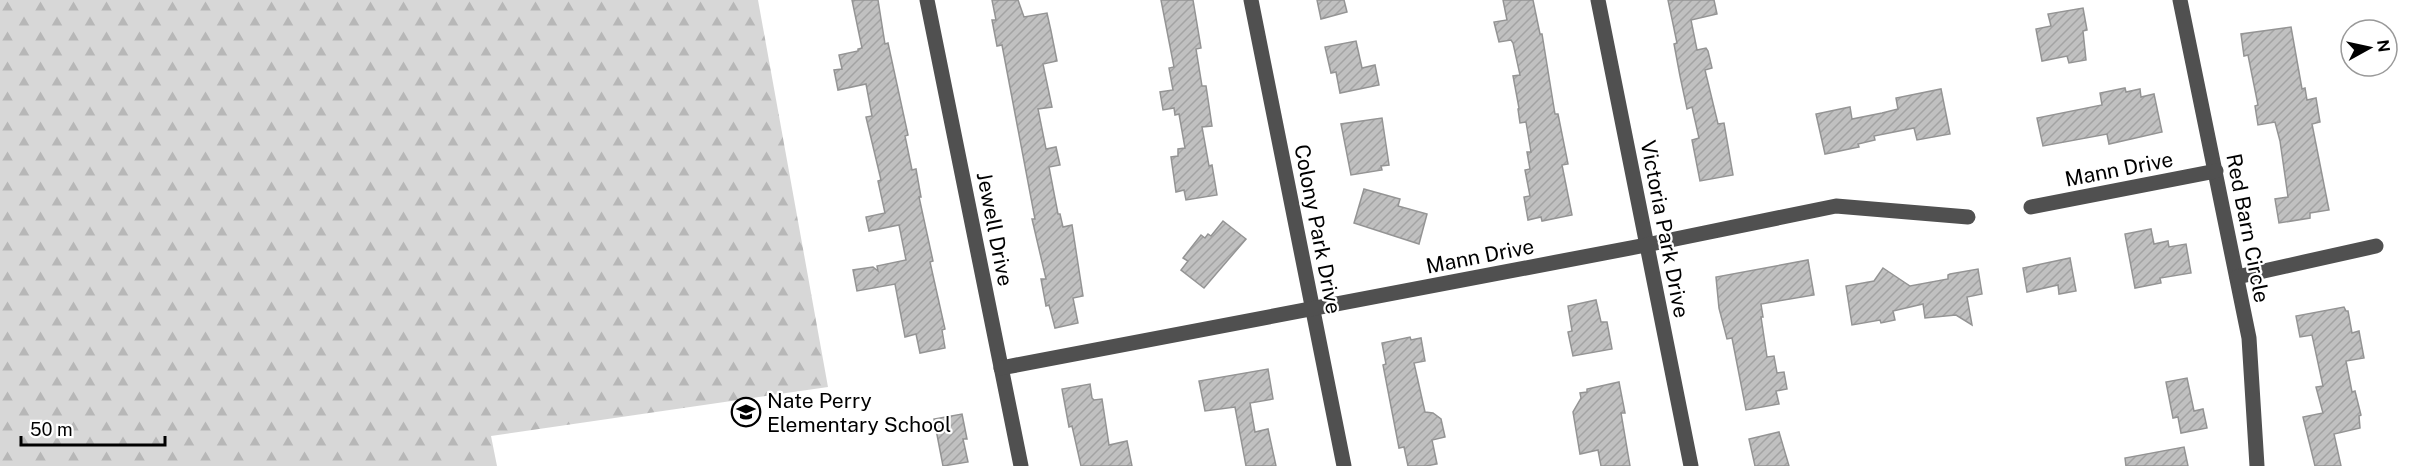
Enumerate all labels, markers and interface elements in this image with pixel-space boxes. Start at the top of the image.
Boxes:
north arrow [2339,18,2399,78]
text: N [2373,38,2394,54]
street label: Victoria Park Drive [1636,138,1694,320]
street label: Colony Park Drive [1289,142,1347,316]
street label: Mann Drive [2063,146,2175,192]
street label: Red Barn Circle [2221,151,2275,305]
street label: Jewell Drive [972,170,1018,288]
street label: Mann Drive [1424,233,1536,279]
place label: Nate Perry Elementary School [767,388,951,437]
school or university icon: Nate Perry Elementary School [730,396,762,428]
scale bar [21,409,165,447]
text: 50 m [30,419,73,440]

